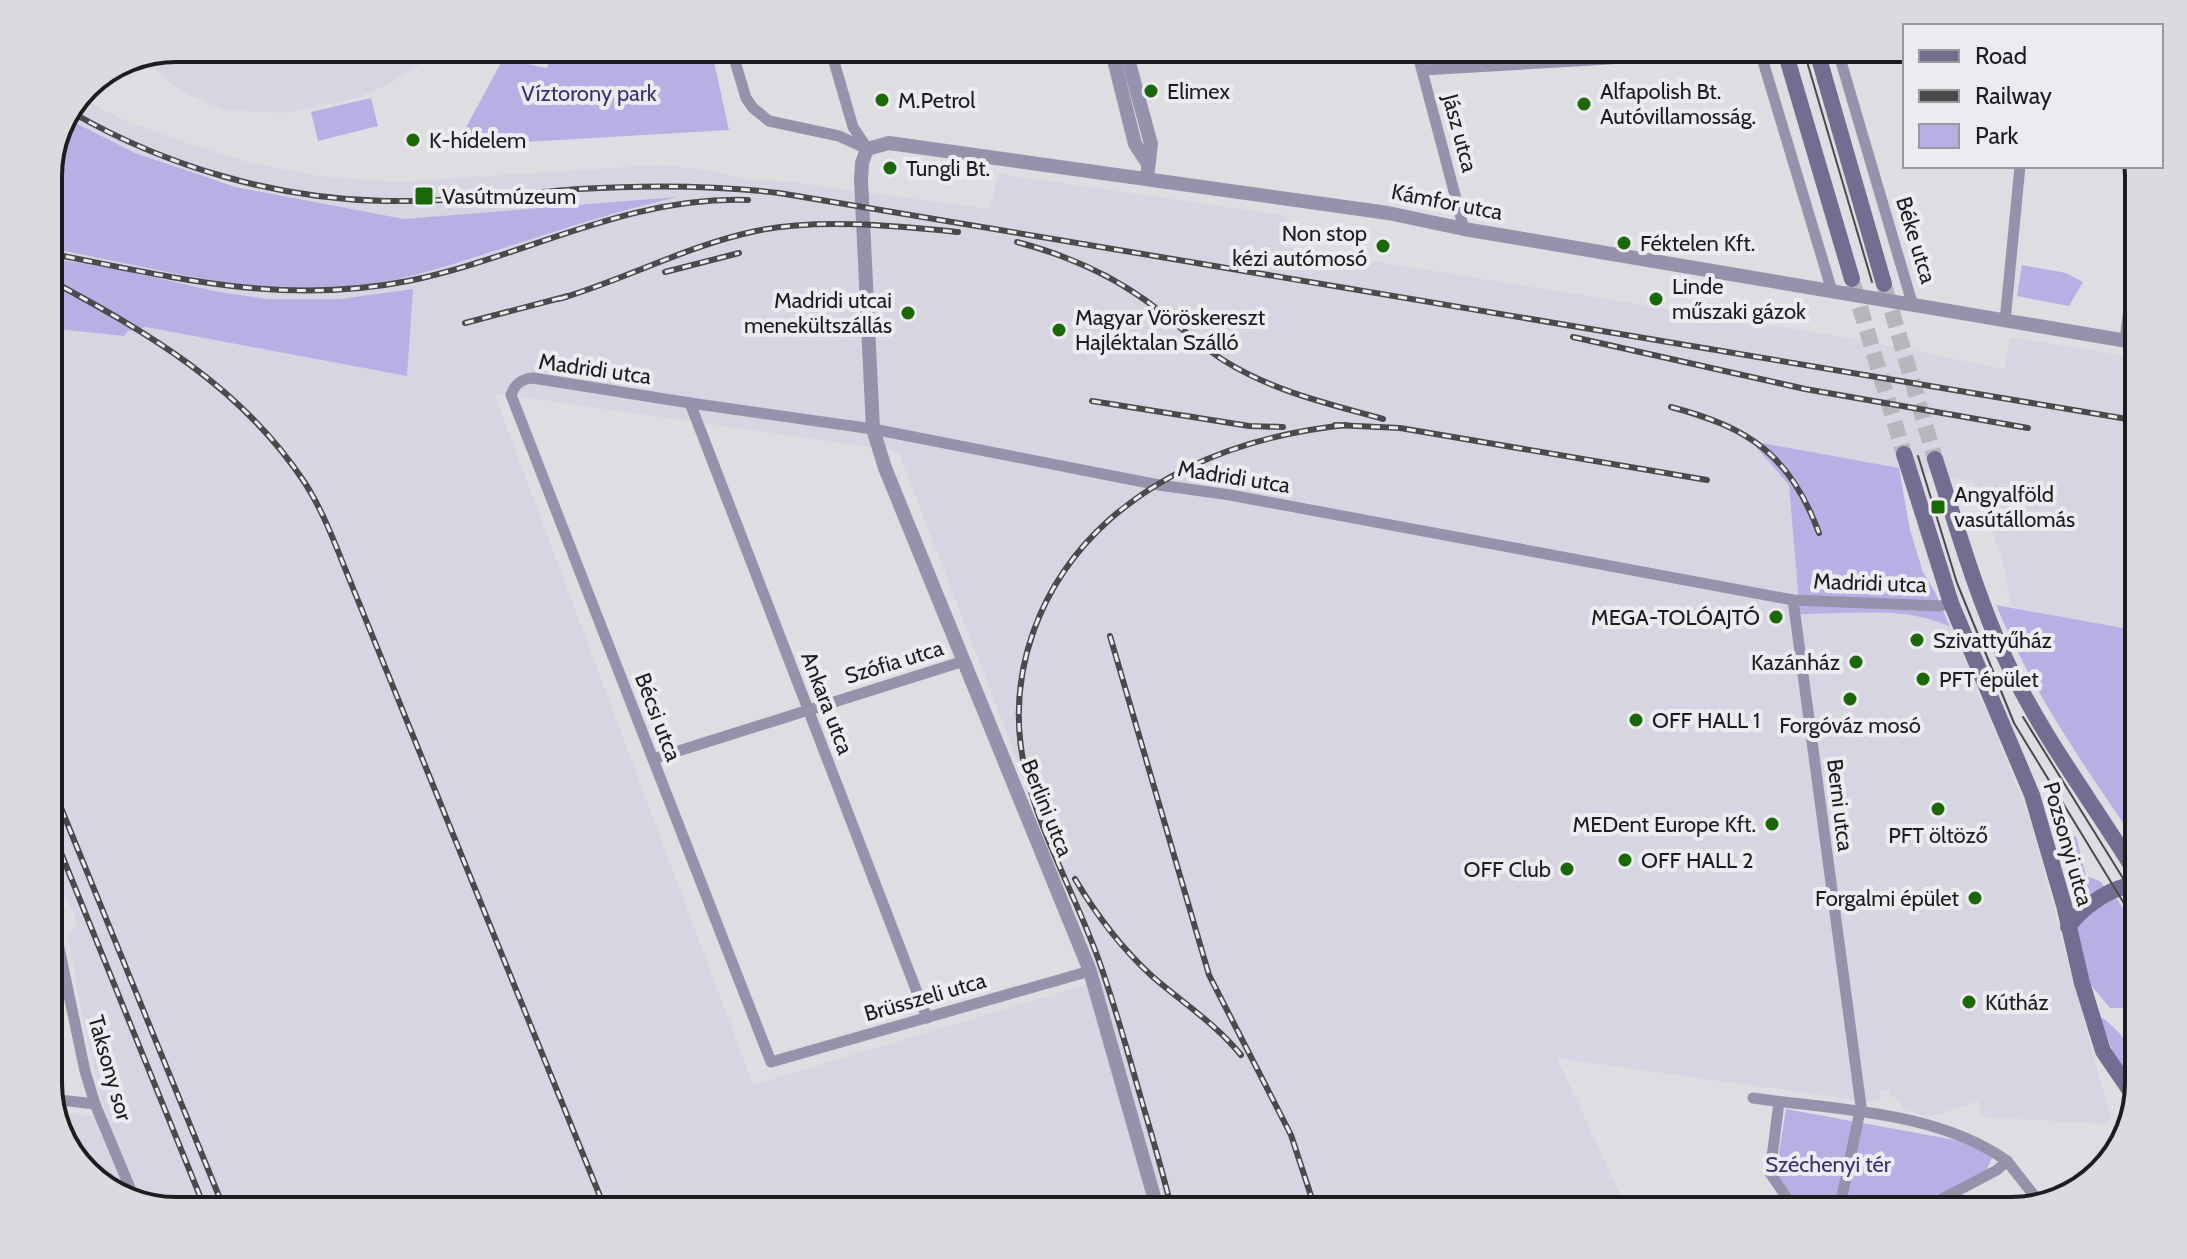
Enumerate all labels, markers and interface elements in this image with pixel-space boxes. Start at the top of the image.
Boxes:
legend [1903,24,2163,168]
text: Road [1975,41,2027,70]
place label: Elimex [1167,78,1230,105]
place label: Alfapolish Bt. Autóvillamosság. [1600,78,1756,130]
park label: Víztorony park [521,80,657,107]
text: Railway [1975,81,2052,110]
marker: Elimex [1142,82,1160,100]
place label: M.Petrol [898,87,976,114]
street label: Jász utca [1436,90,1483,175]
marker: M.Petrol [873,91,891,109]
marker: Alfapolish Bt. Autóvillamosság. [1575,95,1593,113]
text: Park [1975,121,2018,150]
place label: K-hídelem [429,127,526,154]
marker: K-hídelem [404,131,422,149]
place label: Tungli Bt. [906,155,990,182]
marker: Tungli Bt. [881,159,899,177]
street label: Kámfor utca [1389,178,1505,226]
place label: Vasútmúzeum [442,183,576,210]
marker: Vasútmúzeum [413,185,435,207]
street label: Béke utca [1890,193,1942,287]
place label: Non stop kézi autómosó [1232,220,1367,272]
place label: Féktelen Kft. [1640,230,1755,257]
marker: Féktelen Kft. [1615,234,1633,252]
marker: Non stop kézi autómosó [1374,237,1392,255]
place label: Linde műszaki gázok [1672,273,1806,325]
place label: Madridi utcai menekültszállás [744,287,892,339]
marker: Linde műszaki gázok [1647,290,1665,308]
marker: Madridi utcai menekültszállás [899,304,917,322]
place label: Magyar Vöröskereszt Hajléktalan Szálló [1075,304,1266,356]
marker: Magyar Vöröskereszt Hajléktalan Szálló [1050,321,1068,339]
street label: Madridi utca [537,348,653,390]
street label: Madridi utca [1176,455,1293,499]
place label: Angyalföld vasútállomás [1954,481,2075,533]
marker: Angyalföld vasútállomás [1929,498,1947,516]
street label: Madridi utca [1813,568,1928,598]
place label: MEGA-TOLÓAJTÓ [1591,604,1760,631]
marker: MEGA-TOLÓAJTÓ [1767,608,1785,626]
place label: Szivattyűház [1933,627,2052,654]
marker: Szivattyűház [1908,631,1926,649]
street label: Szófia utca [841,634,947,690]
street label: Ankara utca [795,648,859,759]
place label: Kazánház [1751,649,1840,676]
marker: Kazánház [1847,653,1865,671]
place label: PFT épület [1939,666,2039,693]
street label: Bécsi utca [629,669,687,765]
marker: PFT épület [1914,670,1932,688]
marker: Forgóváz mosó [1841,690,1859,708]
place label: OFF HALL 1 [1652,707,1760,734]
marker: OFF HALL 1 [1627,711,1645,729]
place label: Forgóváz mosó [1779,712,1921,739]
street label: Berlini utca [1015,755,1079,861]
street label: Berni utca [1821,757,1859,853]
street label: Pozsonyi utca [2037,779,2099,910]
marker: PFT öltöző [1929,800,1947,818]
place label: MEDent Europe Kft. [1572,811,1756,838]
marker: MEDent Europe Kft. [1763,815,1781,833]
place label: PFT öltöző [1888,822,1988,849]
place label: OFF HALL 2 [1641,847,1754,874]
marker: OFF HALL 2 [1616,851,1634,869]
place label: OFF Club [1464,856,1551,883]
marker: OFF Club [1558,860,1576,878]
place label: Forgalmi épület [1815,885,1960,912]
marker: Forgalmi épület [1966,889,1984,907]
street label: Brüsszeli utca [861,967,989,1027]
place label: Kútház [1985,989,2049,1016]
marker: Kútház [1960,993,1978,1011]
street label: Taksony sor [82,1012,138,1124]
park label: Széchenyi tér [1765,1151,1891,1178]

